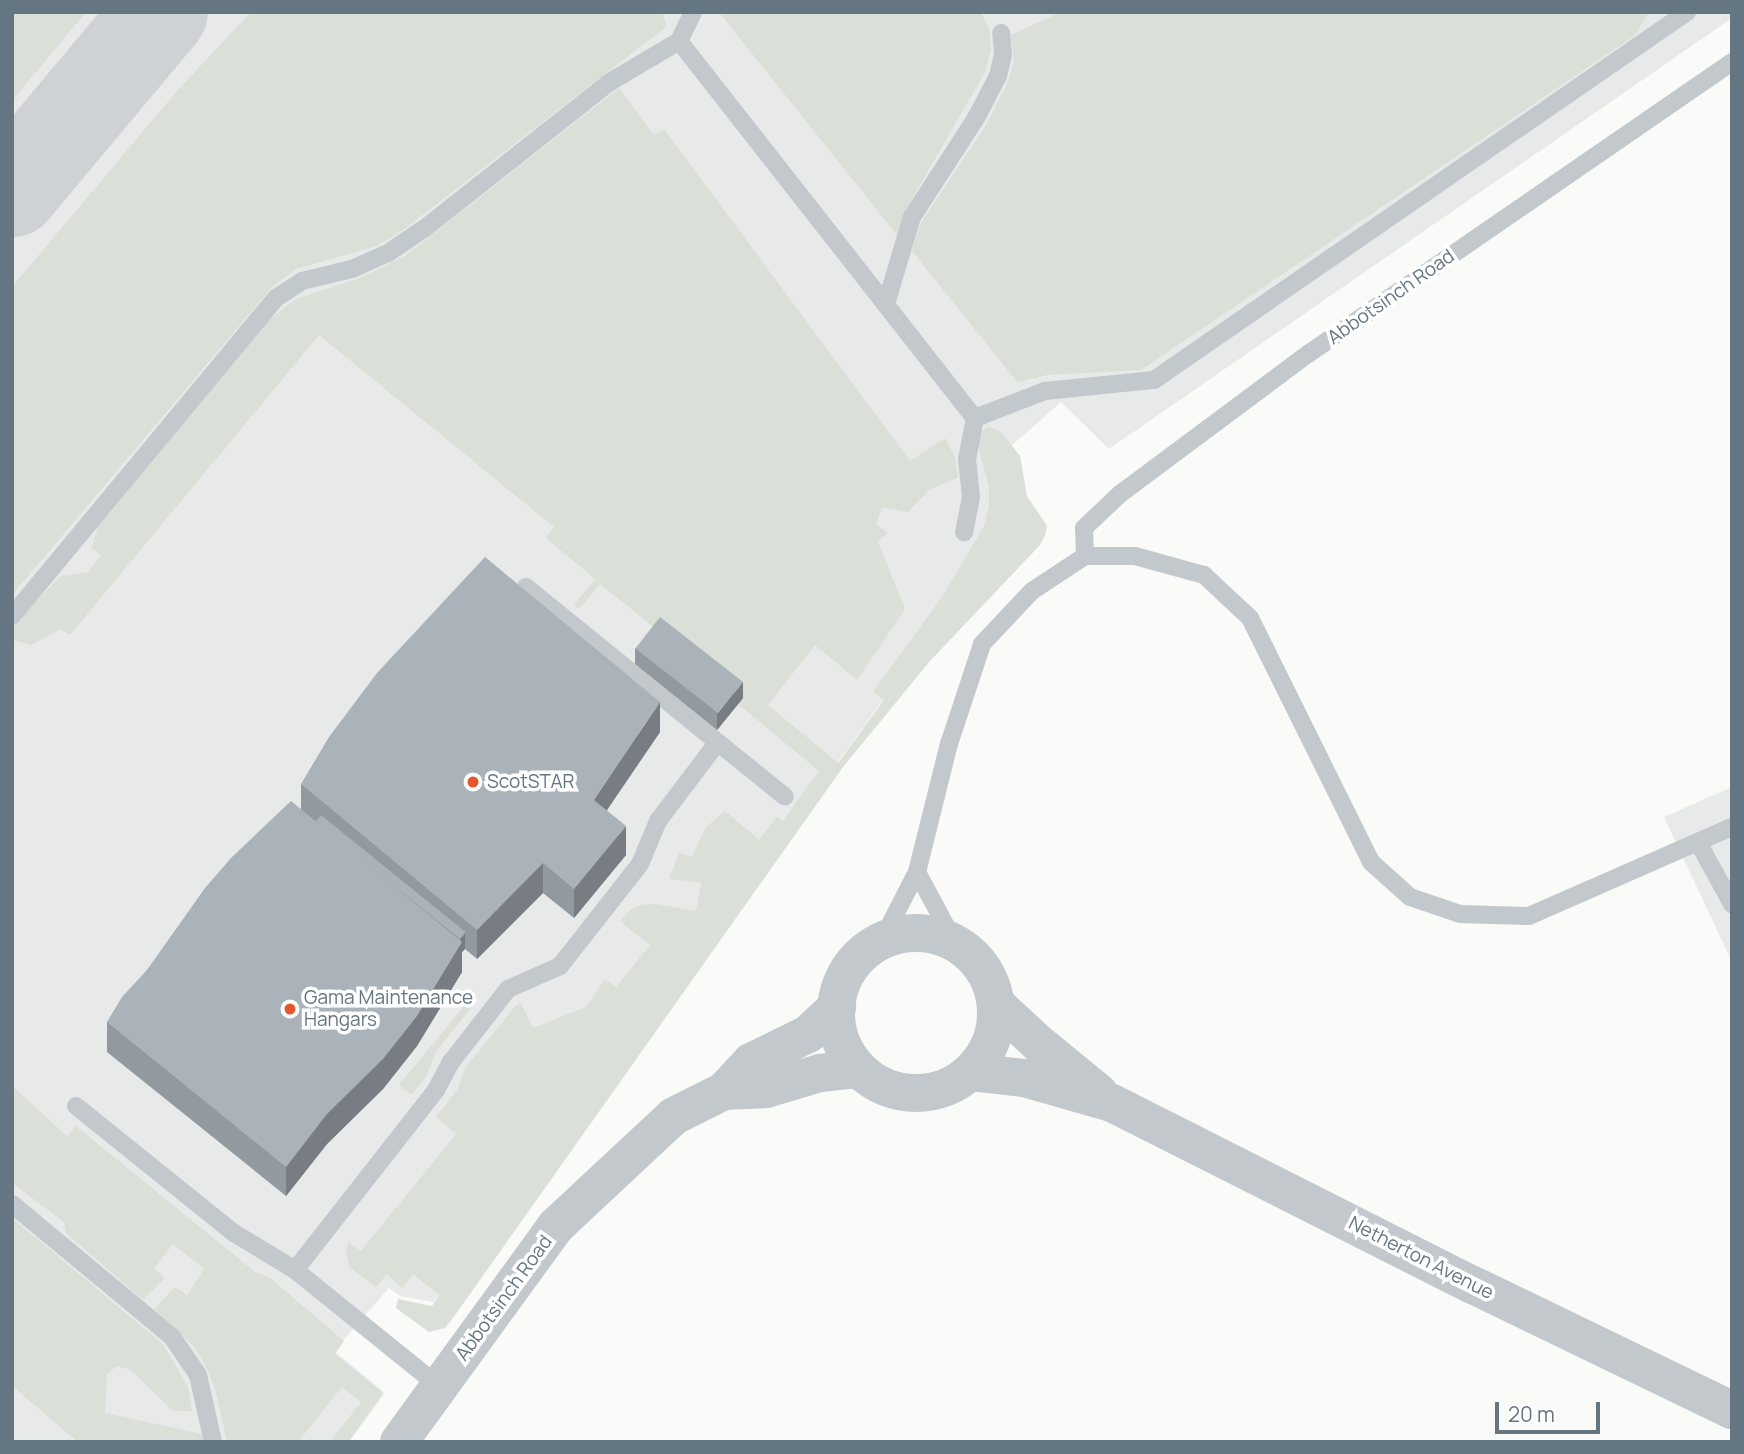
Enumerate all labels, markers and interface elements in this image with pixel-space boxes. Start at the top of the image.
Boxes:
street label: Abbotsinch Road [1323,245,1459,349]
place label: ScotSTAR [487,771,574,793]
marker: ScotSTAR [465,774,481,790]
place label: Gama Maintenance Hangars [304,987,473,1031]
marker: Gama Maintenance Hangars [282,1001,298,1017]
street label: Netherton Avenue [1345,1212,1497,1304]
street label: Abbotsinch Road [451,1231,557,1365]
scale bar [1499,1388,1604,1432]
text: 20 m [1508,1400,1555,1428]

